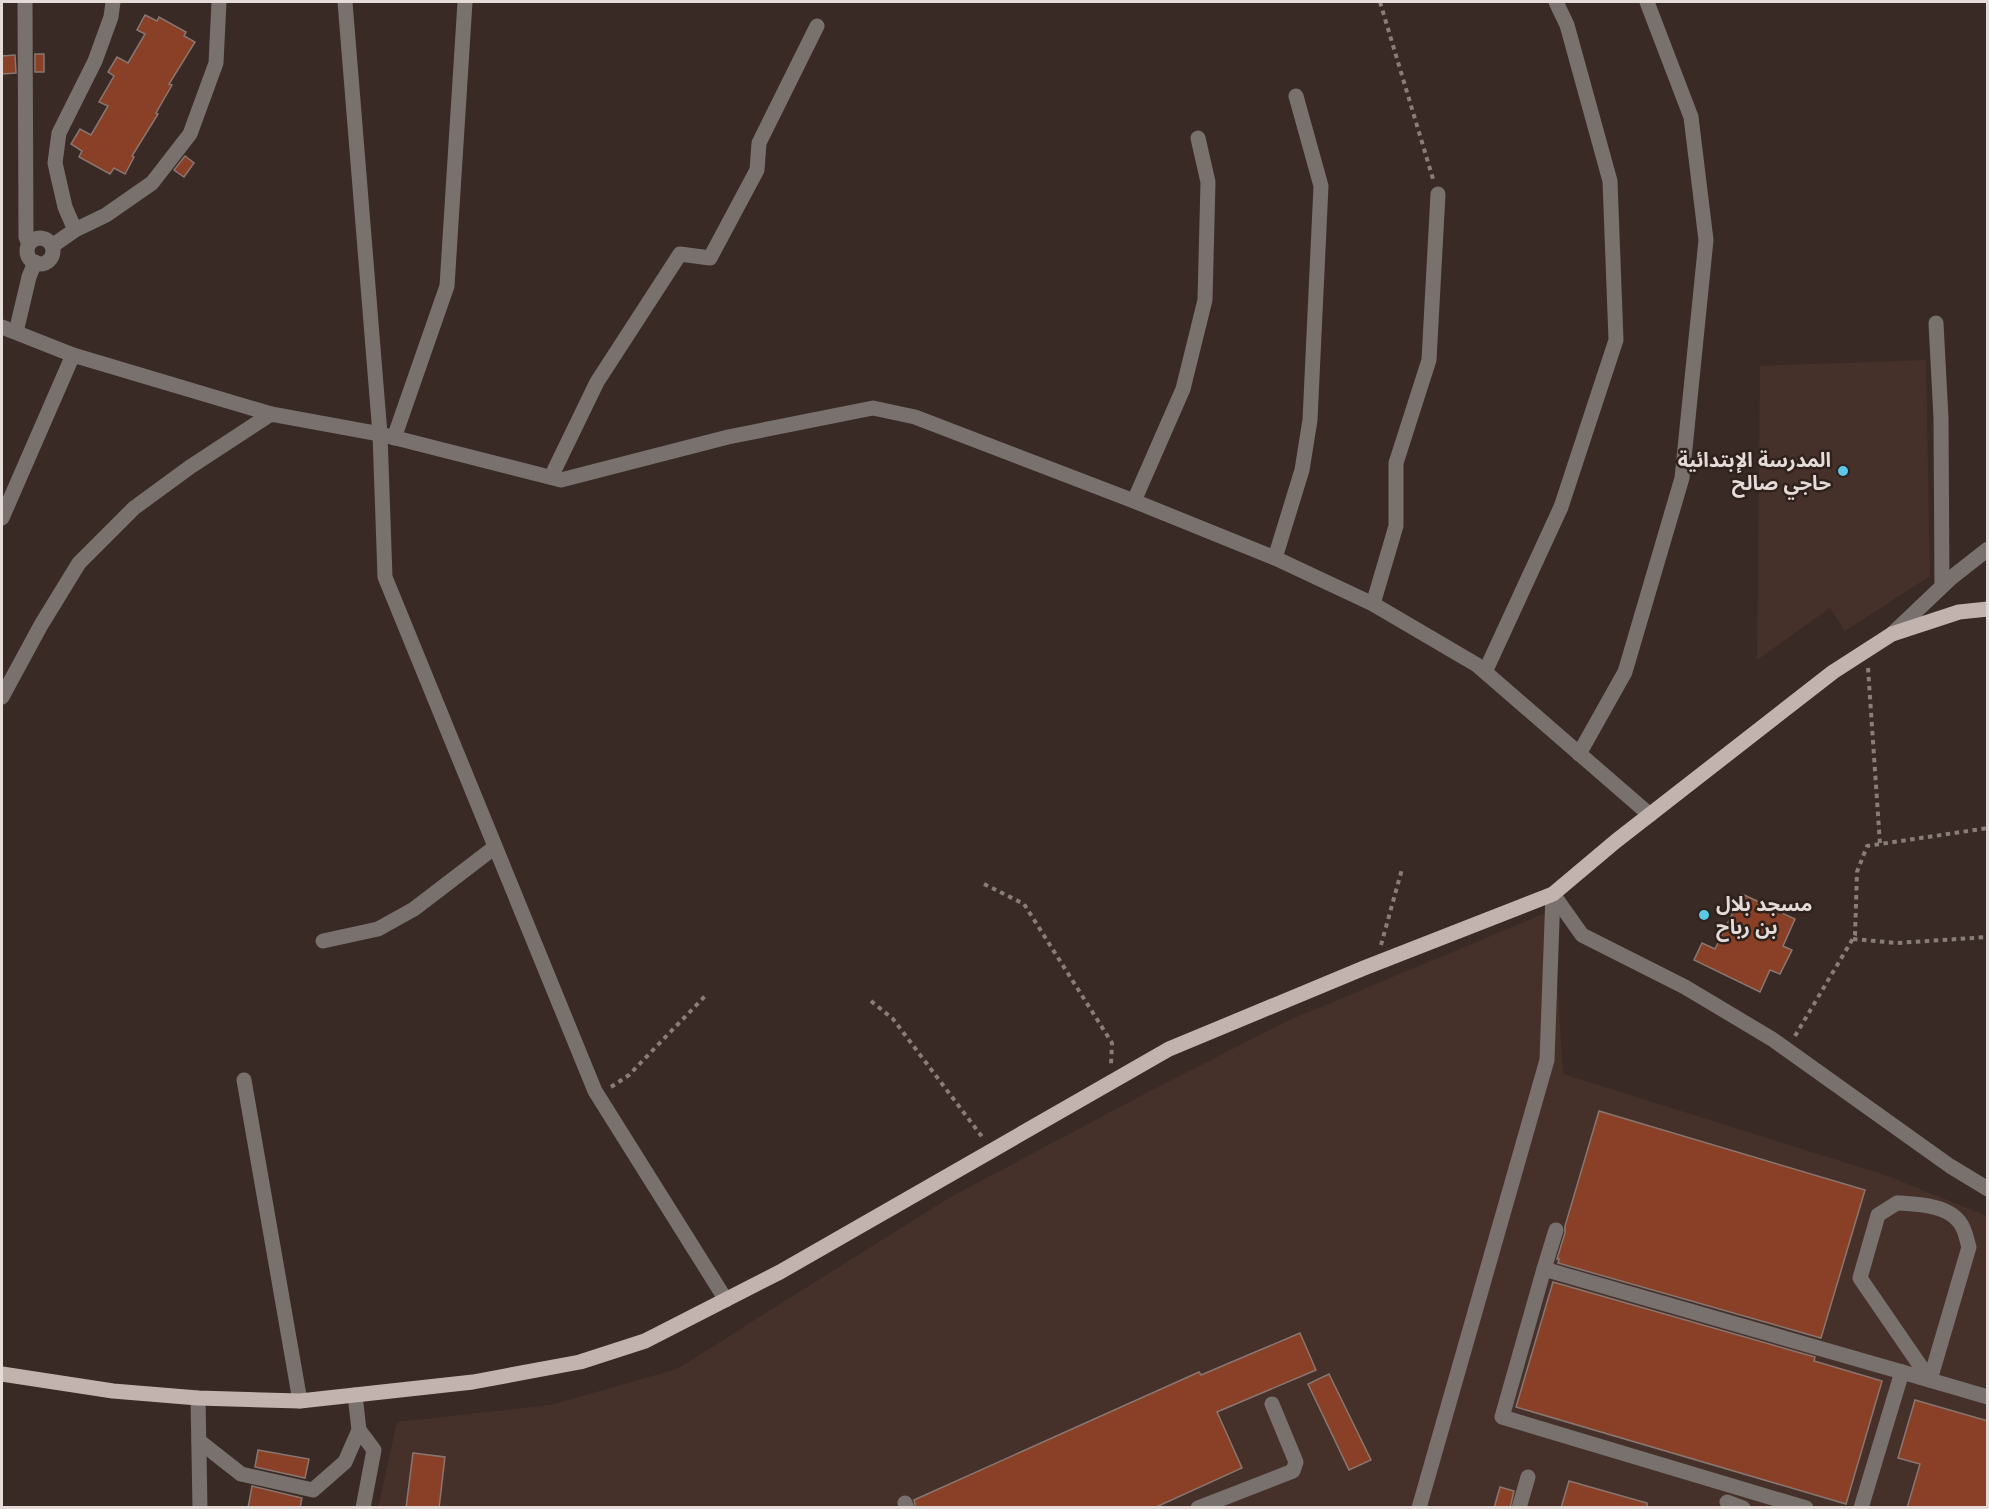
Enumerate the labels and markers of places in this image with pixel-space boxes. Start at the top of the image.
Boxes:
place label: المدرسة الإبتدائية حاجي صالح [1678,440,1831,505]
marker: المدرسة الإبتدائية حاجي صالح [1836,464,1850,478]
place label: مسجد بلال بن رباح [1716,884,1813,949]
marker: مسجد بلال بن رباح [1697,908,1711,922]

